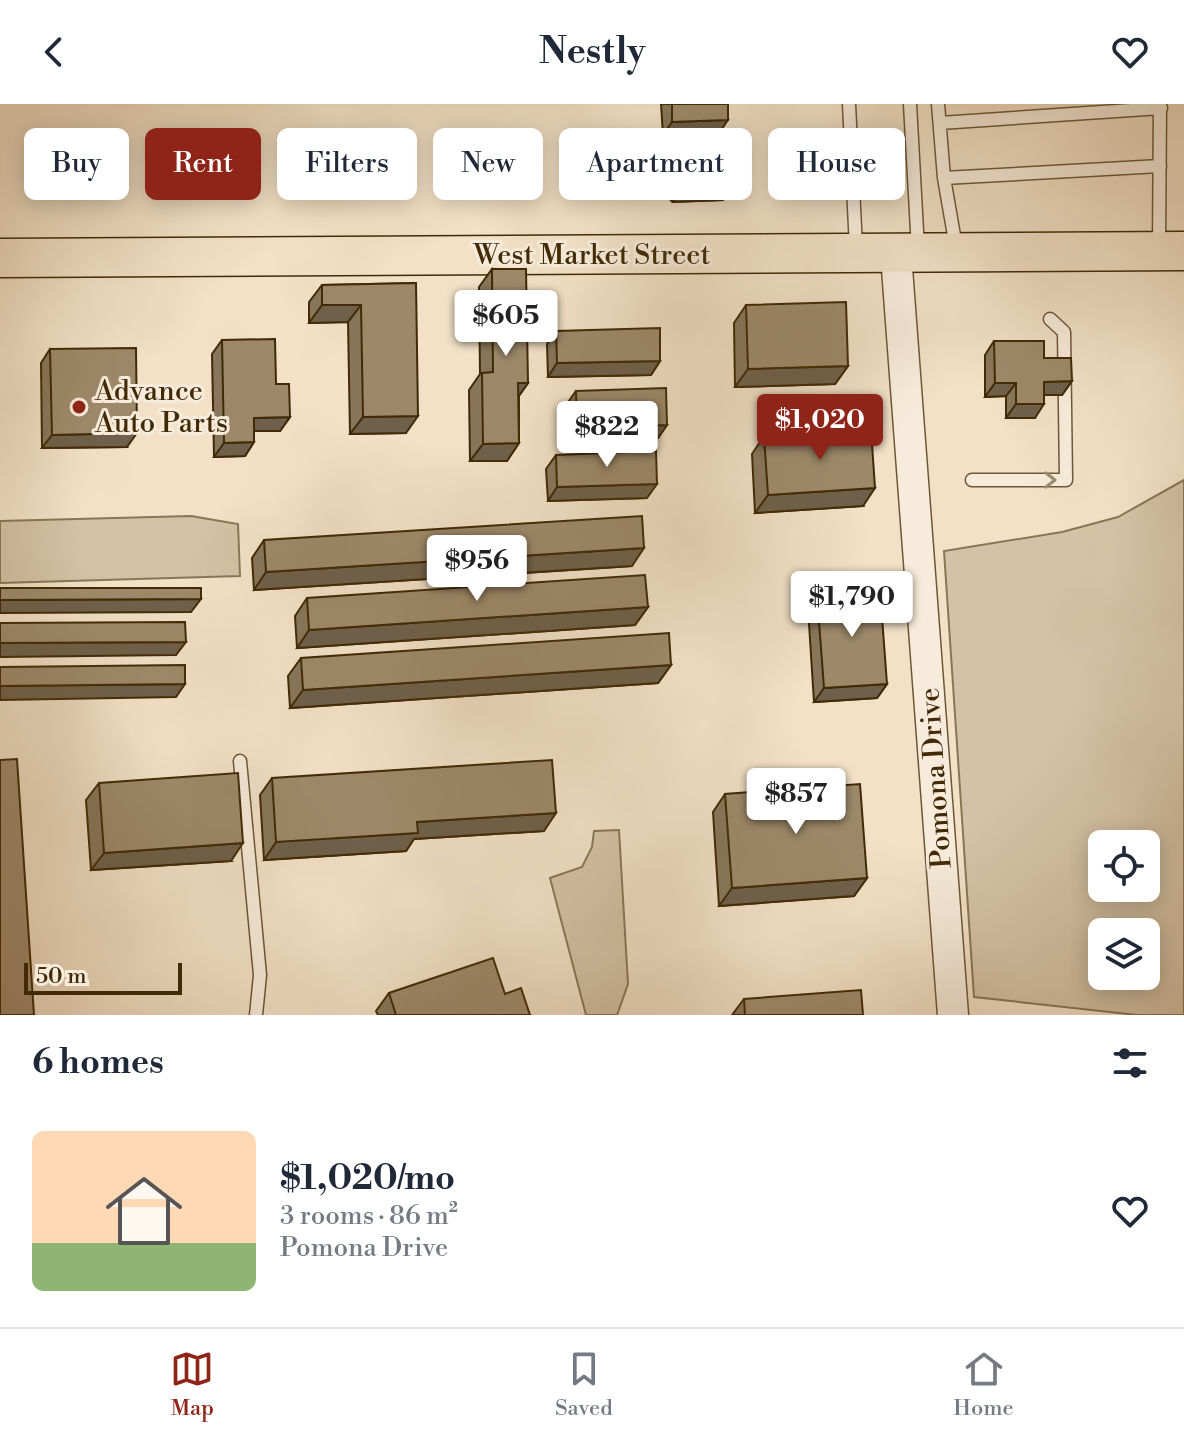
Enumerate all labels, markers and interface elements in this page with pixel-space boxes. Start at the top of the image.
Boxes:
icon: back [32,30,76,74]
text: Nestly [539,30,645,75]
icon: heart [1108,30,1152,74]
chip: Buy [24,128,129,200]
chip: Rent [145,128,261,200]
chip: Filters [277,128,417,200]
chip: New [433,128,543,200]
chip: Apartment [559,128,752,200]
chip: House [768,128,905,200]
street label: West Market Street [473,238,711,273]
pin: $605 [459,290,553,358]
text: $605 [473,300,539,332]
place label: Advance Auto Parts [94,374,228,441]
pin: $1,020 [755,394,885,462]
marker: Advance Auto Parts [70,398,88,416]
pin: $822 [560,401,654,469]
text: $1,020 [775,404,865,436]
text: $822 [575,411,639,443]
one-way arrow [1044,471,1057,489]
pin: $956 [430,535,524,603]
text: $956 [445,545,509,577]
pin: $1,790 [787,571,917,639]
text: $1,790 [809,581,895,613]
street label: Pomona Drive [912,686,960,870]
pin: $857 [749,768,843,836]
text: $857 [765,778,827,810]
map controls [1088,830,1160,990]
button: locate [1088,830,1160,902]
button: layers [1088,918,1160,990]
scale bar [24,959,182,995]
text: 50 m [36,963,87,990]
icon: filters [1108,1041,1152,1085]
text: 6 homes [32,1042,164,1084]
text: $1,020/mo [280,1158,455,1200]
icon: home [96,1163,192,1259]
icon: heart [1108,1189,1152,1233]
text: 3 rooms · 86 m² [280,1200,458,1232]
text: Pomona Drive [280,1232,448,1264]
tab: Map [170,1347,214,1422]
tab: Saved [555,1347,613,1422]
tab: Home [953,1347,1014,1422]

